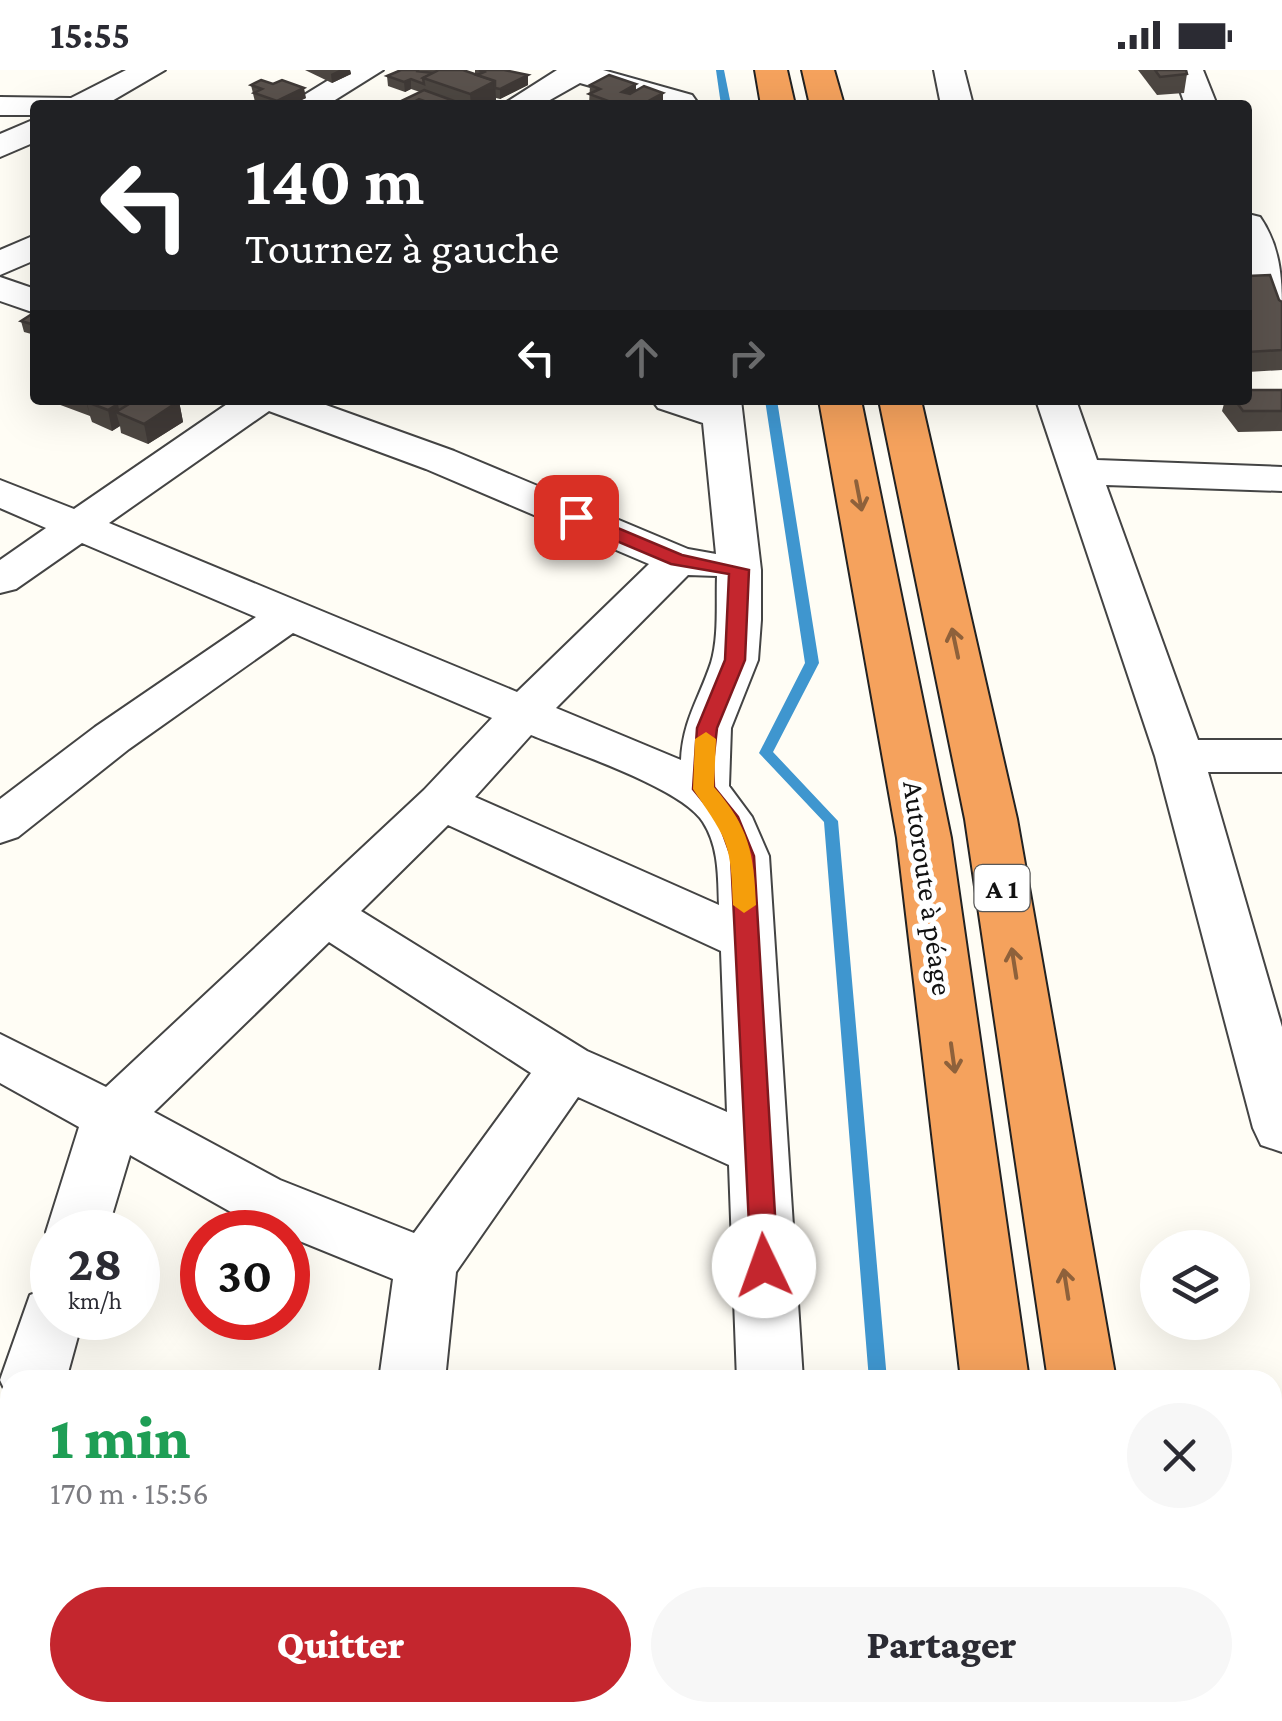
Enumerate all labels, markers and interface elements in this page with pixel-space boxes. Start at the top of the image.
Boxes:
text: 15:55 [50,14,130,56]
icon: left [80,140,210,270]
text: 140 m [245,141,424,219]
text: Tournez à gauche [245,223,559,273]
icon: left [509,330,564,385]
icon: ahead [614,330,669,385]
icon: right [719,330,774,385]
pin [534,475,619,560]
one-way arrow [850,479,869,511]
icon: arrive [549,490,604,545]
one-way arrow [944,628,963,660]
street label: Autoroute à péage [896,778,960,998]
road number: A 1 [974,865,1030,911]
one-way arrow [1005,947,1023,980]
one-way arrow [944,1041,962,1073]
speed limit sign: 30 [180,1210,310,1340]
position arrow [712,1214,816,1318]
map controls [1140,1230,1250,1340]
button: layers [1140,1230,1250,1340]
text: 28 [68,1235,122,1291]
one-way arrow [1056,1268,1075,1300]
text: km/h [68,1287,122,1314]
button: close [1127,1403,1232,1508]
text: 1 min [50,1404,190,1471]
text: 170 m · 15:56 [50,1475,209,1511]
button: Quitter [50,1587,631,1702]
button: Partager [651,1587,1232,1702]

